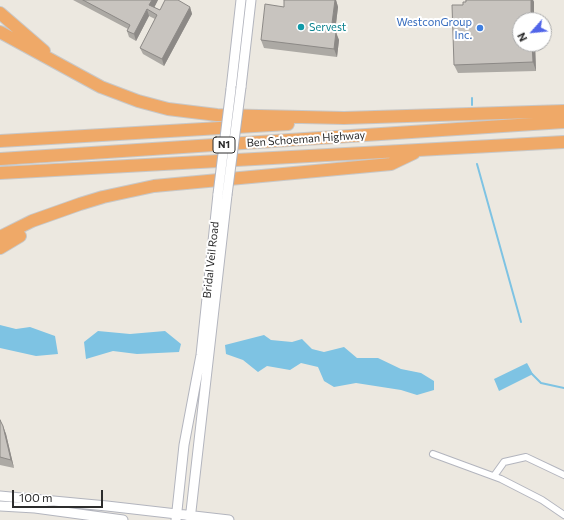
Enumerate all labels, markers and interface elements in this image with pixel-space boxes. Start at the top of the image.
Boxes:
north arrow [512,12,552,52]
place label: WestconGroup Inc. [397,15,472,41]
place label: Servest [309,20,346,34]
marker: Servest [296,22,306,32]
marker: WestconGroup Inc. [475,23,485,33]
text: N [514,31,529,44]
street label: Ben Schoeman Highway [246,128,366,150]
road number: N1 [213,137,235,153]
street label: Bridal Veil Road [200,221,222,299]
scale bar [14,482,105,508]
text: 100 m [19,490,53,504]

